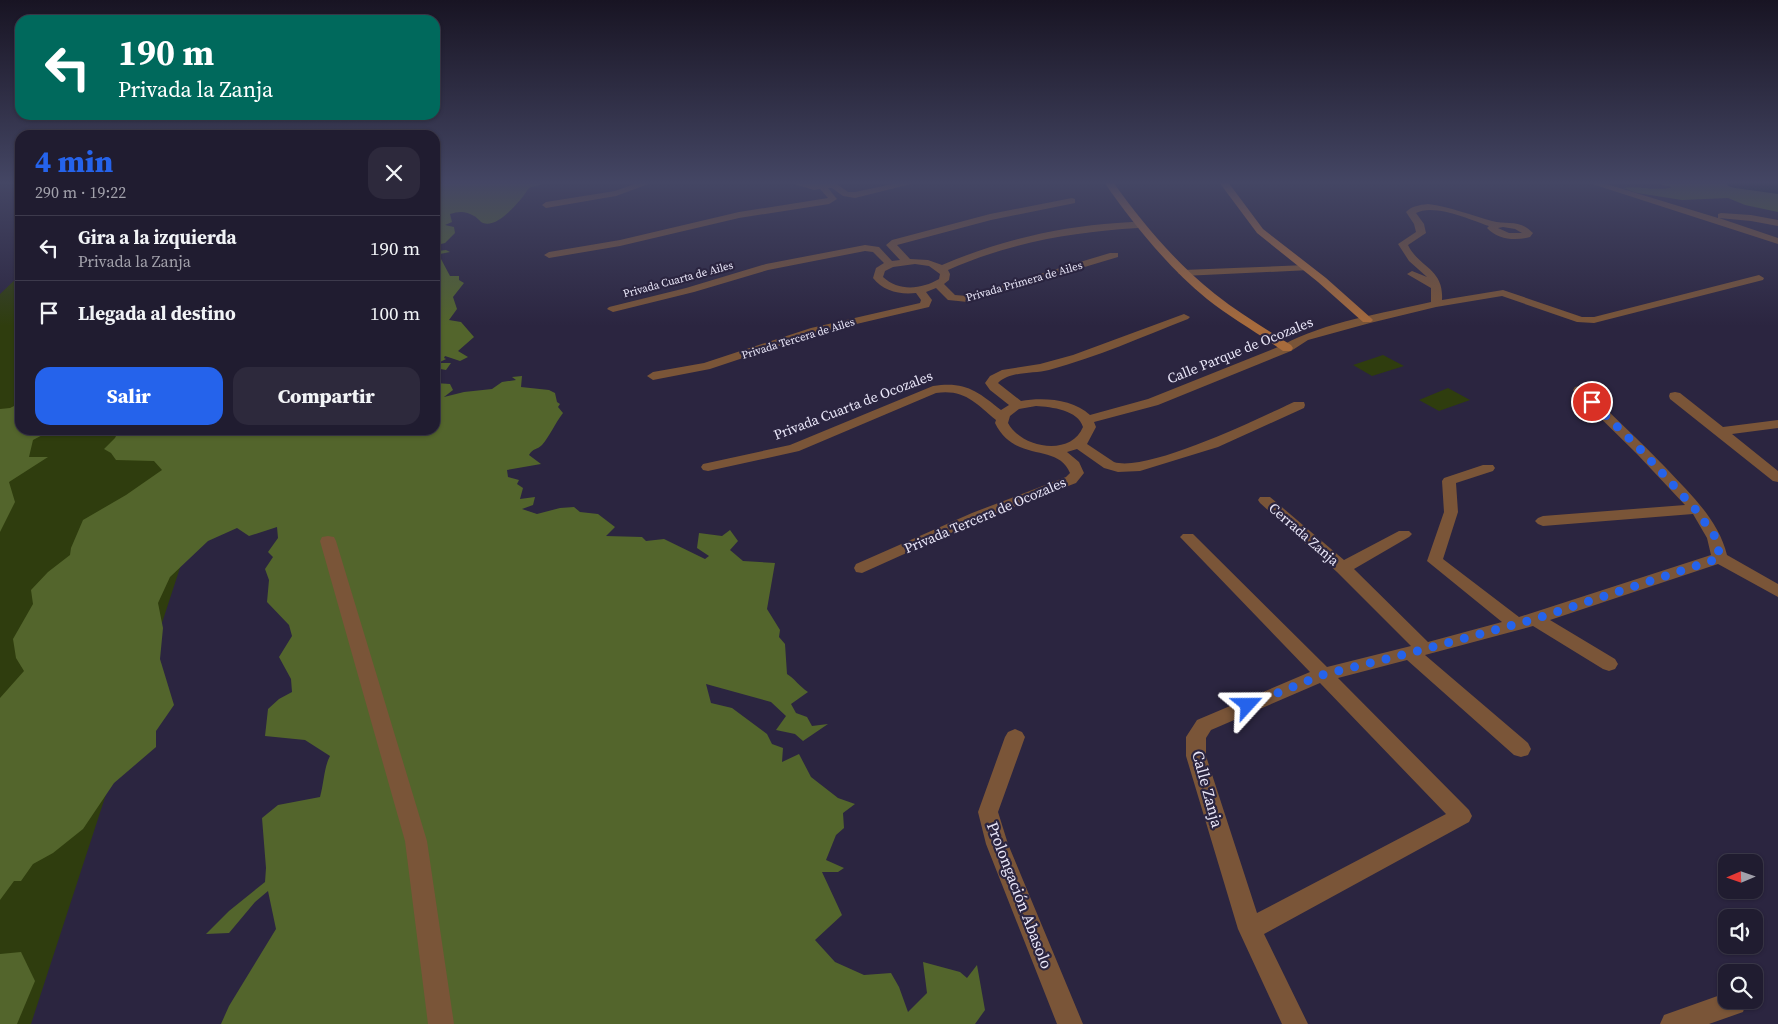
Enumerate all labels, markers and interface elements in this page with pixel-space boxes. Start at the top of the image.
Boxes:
text: 190 m [118,29,214,77]
icon: left [35,35,100,100]
text: Privada la Zanja [118,74,273,104]
text: 4 min [35,141,113,182]
button: close [368,147,420,199]
text: 290 m · 19:22 [35,181,126,203]
text: Gira a la izquierda [78,224,237,250]
icon: left [35,234,63,262]
text: 190 m [370,235,420,261]
text: Privada la Zanja [78,250,191,272]
street label: Privada Cuarta de Ailes [621,258,735,301]
street label: Privada Primera de Ailes [964,258,1084,305]
icon: arrive [35,299,63,327]
text: Llegada al destino [78,300,236,326]
text: 100 m [370,300,420,326]
street label: Calle Parque de Ocozales [1164,312,1316,388]
street label: Privada Tercera de Ailes [740,314,857,363]
street label: Privada Cuarta de Ocozales [771,365,935,445]
button: Salir [35,367,223,425]
button: Compartir [233,367,420,425]
pin [1571,381,1613,423]
icon: arrive [1578,388,1606,416]
street label: Privada Tercera de Ocozales [901,472,1069,558]
street label: Cerrada Zanja [1265,498,1344,571]
position arrow [1221,678,1273,730]
street label: Calle Zanja [1187,748,1229,831]
street label: Prolongación Abasolo [982,818,1058,972]
north arrow [1718,854,1762,899]
map controls [1718,854,1763,1009]
button: sound [1718,909,1763,954]
button: search [1718,964,1763,1009]

